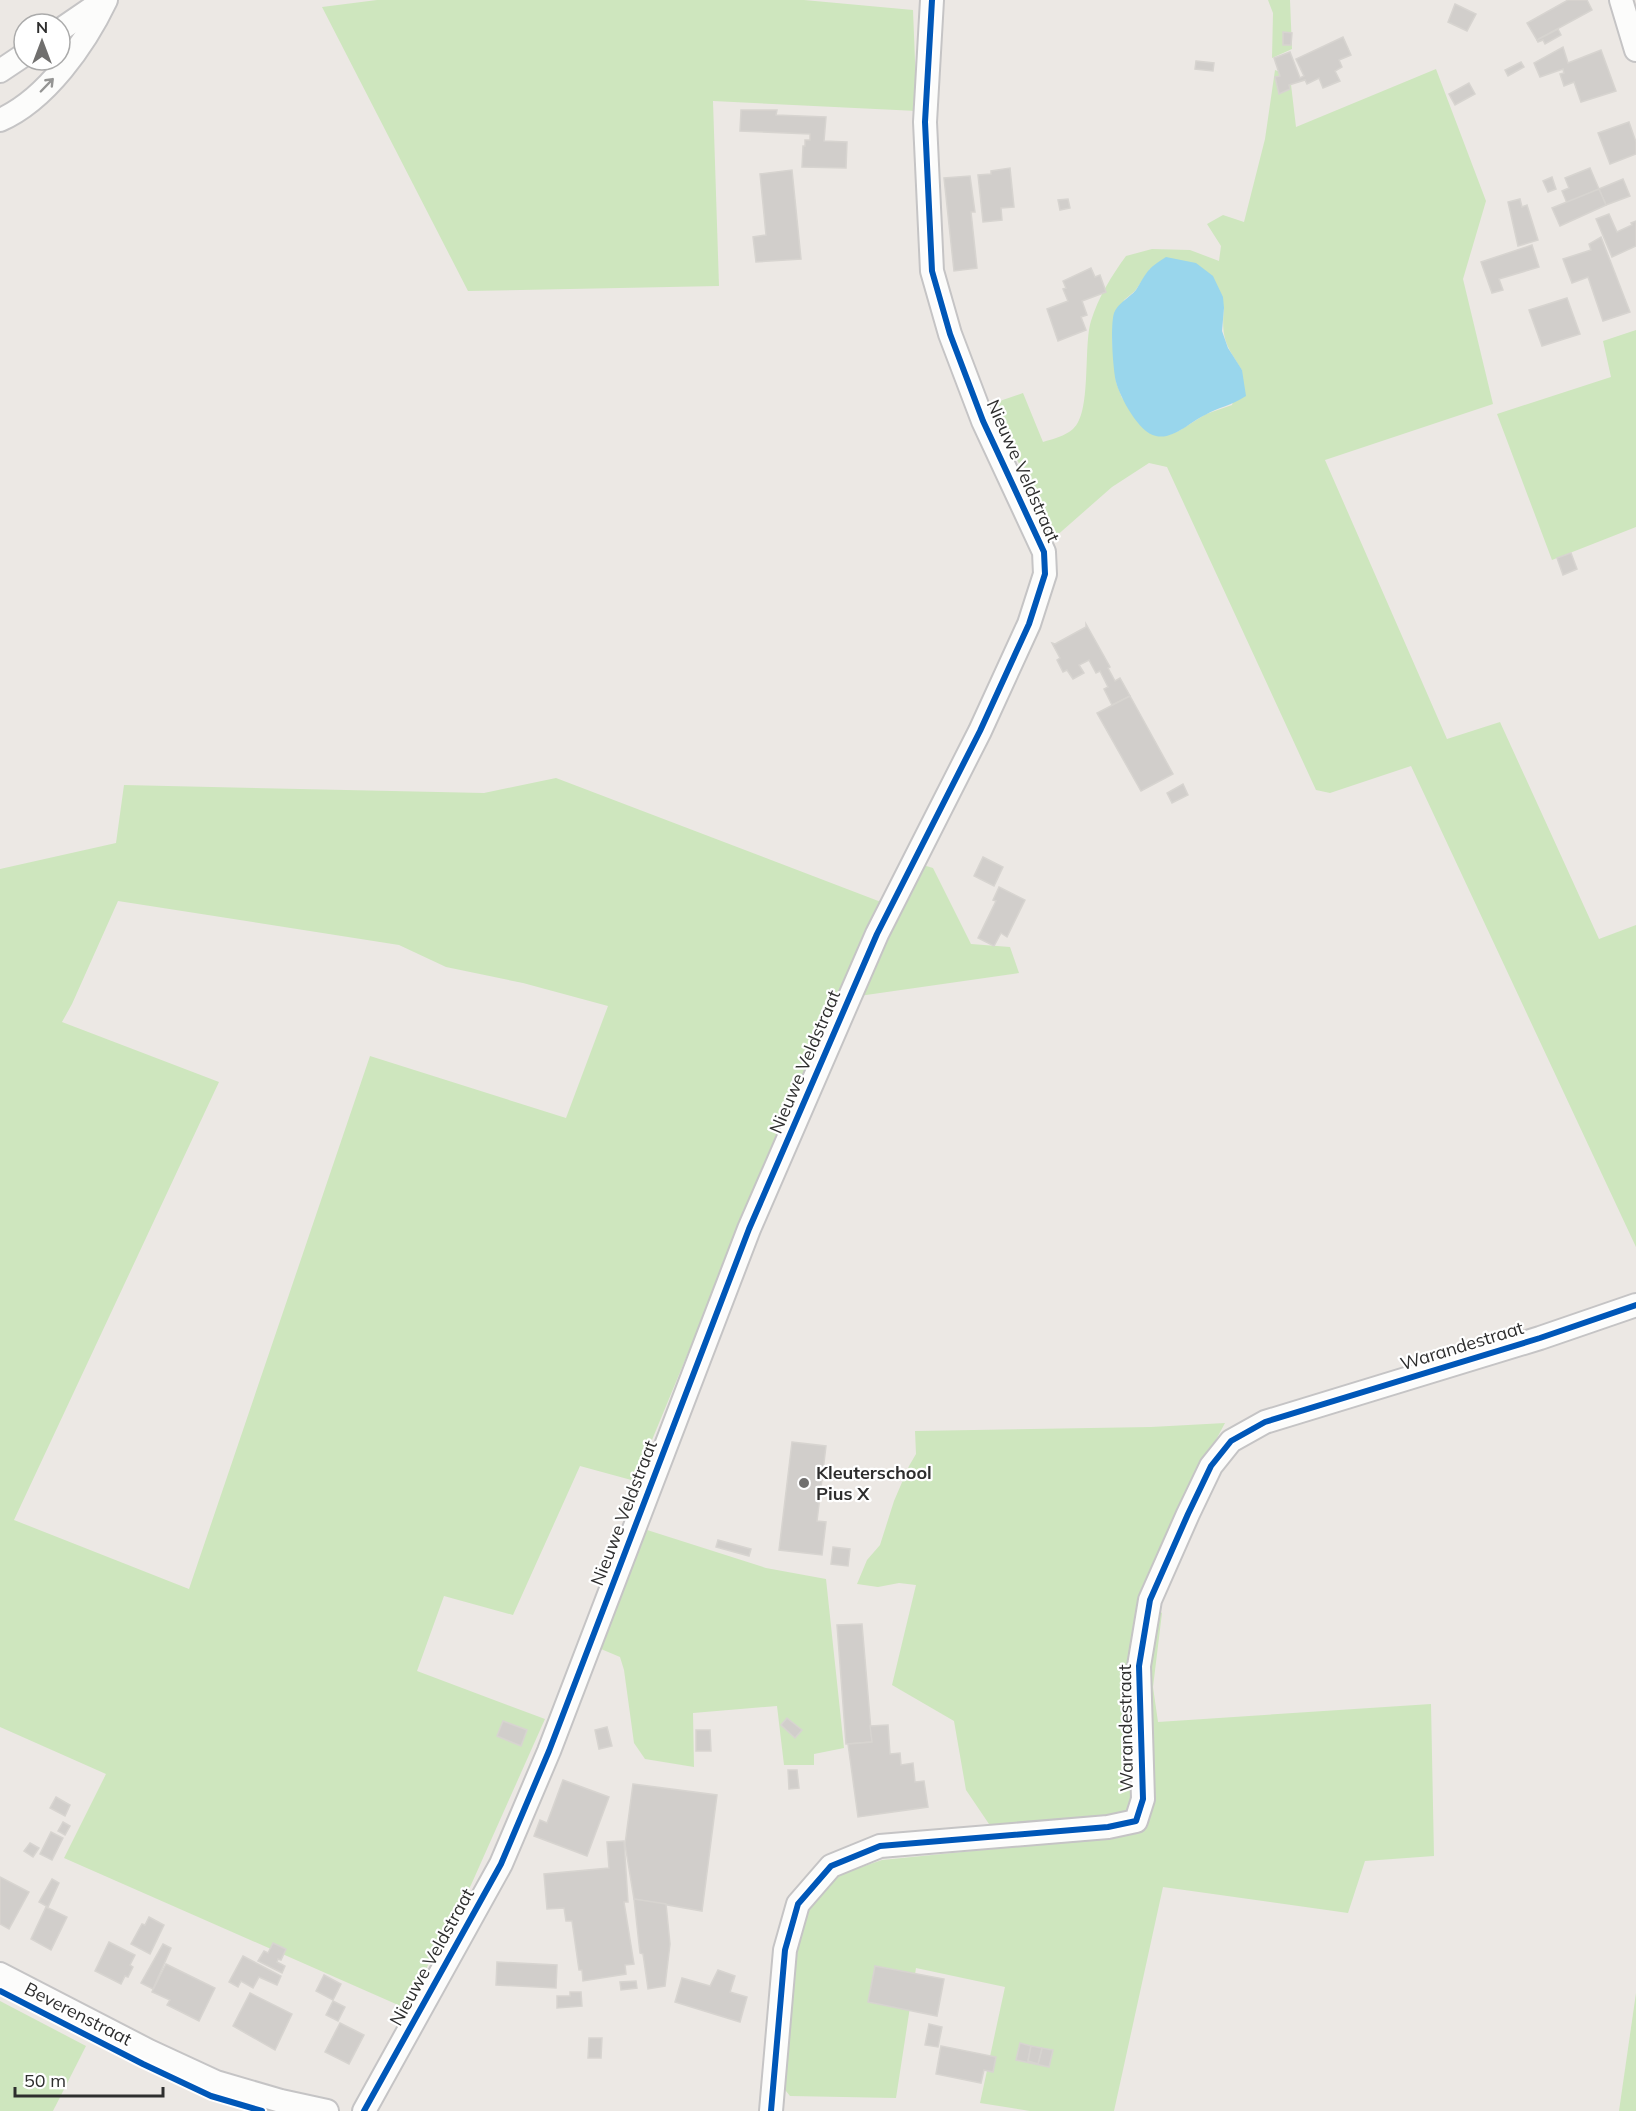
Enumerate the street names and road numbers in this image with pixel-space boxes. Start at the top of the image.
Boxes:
street label: Nieuwe Veldstraat [982,396,1065,546]
street label: Nieuwe Veldstraat [764,987,845,1137]
street label: Warandestraat [1397,1316,1526,1375]
street label: Nieuwe Veldstraat [585,1437,662,1589]
street label: Warandestraat [1113,1664,1138,1792]
street label: Nieuwe Veldstraat [384,1884,479,2030]
street label: Beverenstraat [21,1977,136,2050]

